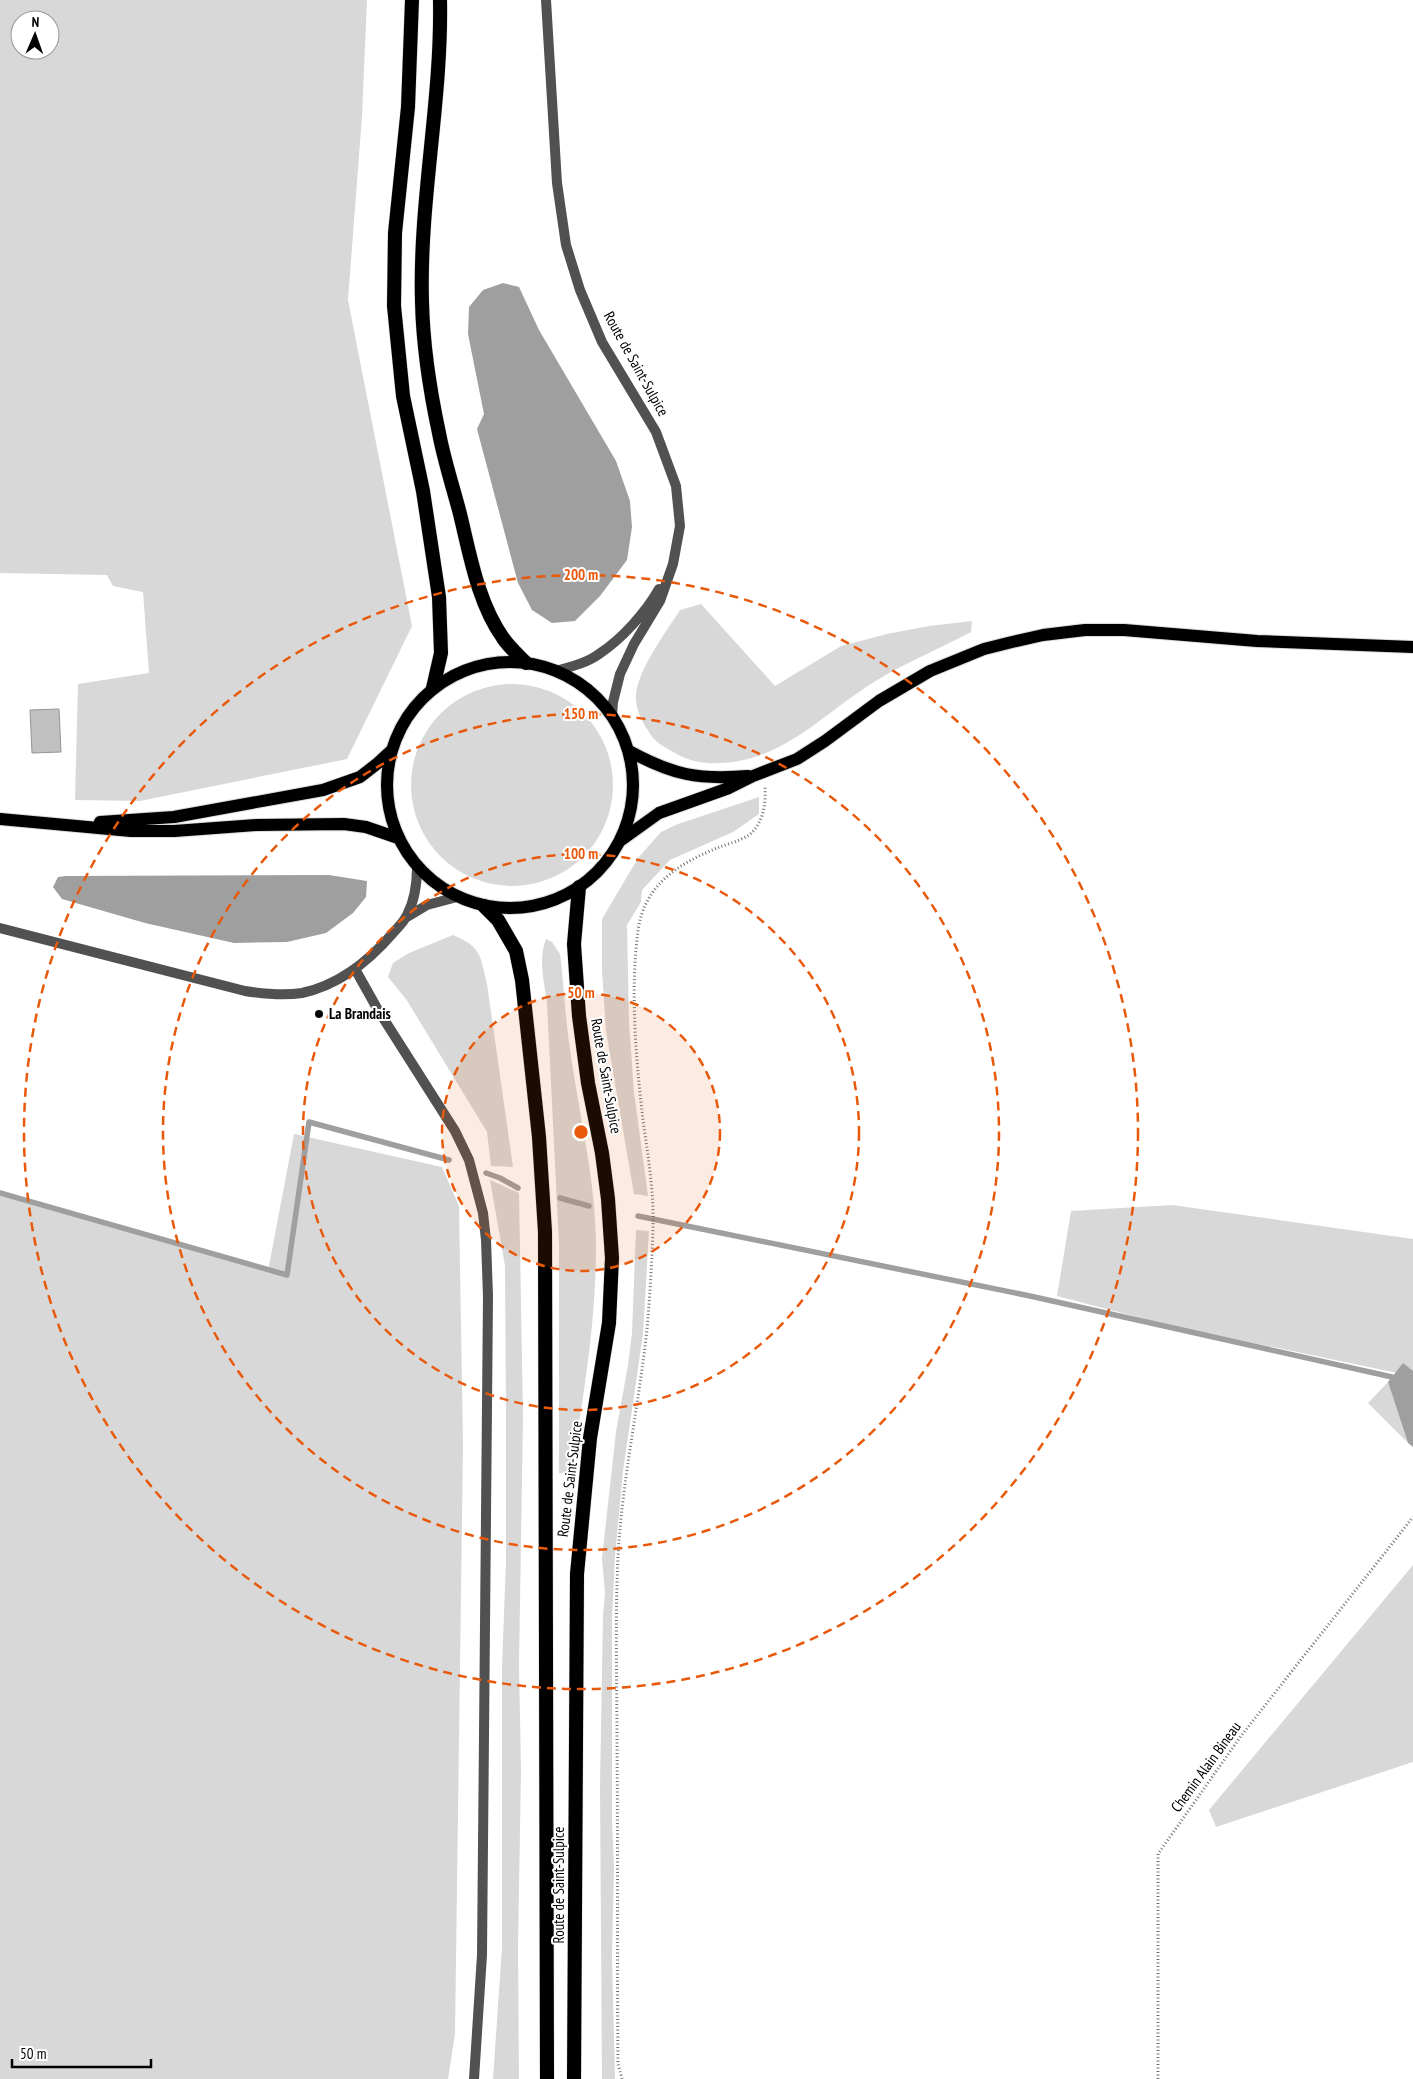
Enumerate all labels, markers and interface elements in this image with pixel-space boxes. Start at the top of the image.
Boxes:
north arrow [10,10,60,60]
text: N [31,13,40,31]
street label: Route de Saint-Sulpice [600,308,673,419]
text: 200 m [564,565,598,584]
text: 150 m [564,704,598,723]
text: 100 m [564,844,598,863]
text: 50 m [567,983,595,1002]
place label: La Brandais [329,1004,391,1023]
marker: La Brandais [313,1008,325,1020]
street label: Route de Saint-Sulpice [587,1017,626,1135]
centre of rings [572,1123,590,1141]
street label: Route de Saint-Sulpice [553,1420,586,1538]
street label: Chemin Alain Bineau [1166,1718,1245,1816]
street label: Route de Saint-Sulpice [549,1827,568,1943]
scale bar [12,2036,151,2068]
text: 50 m [20,2044,46,2063]

